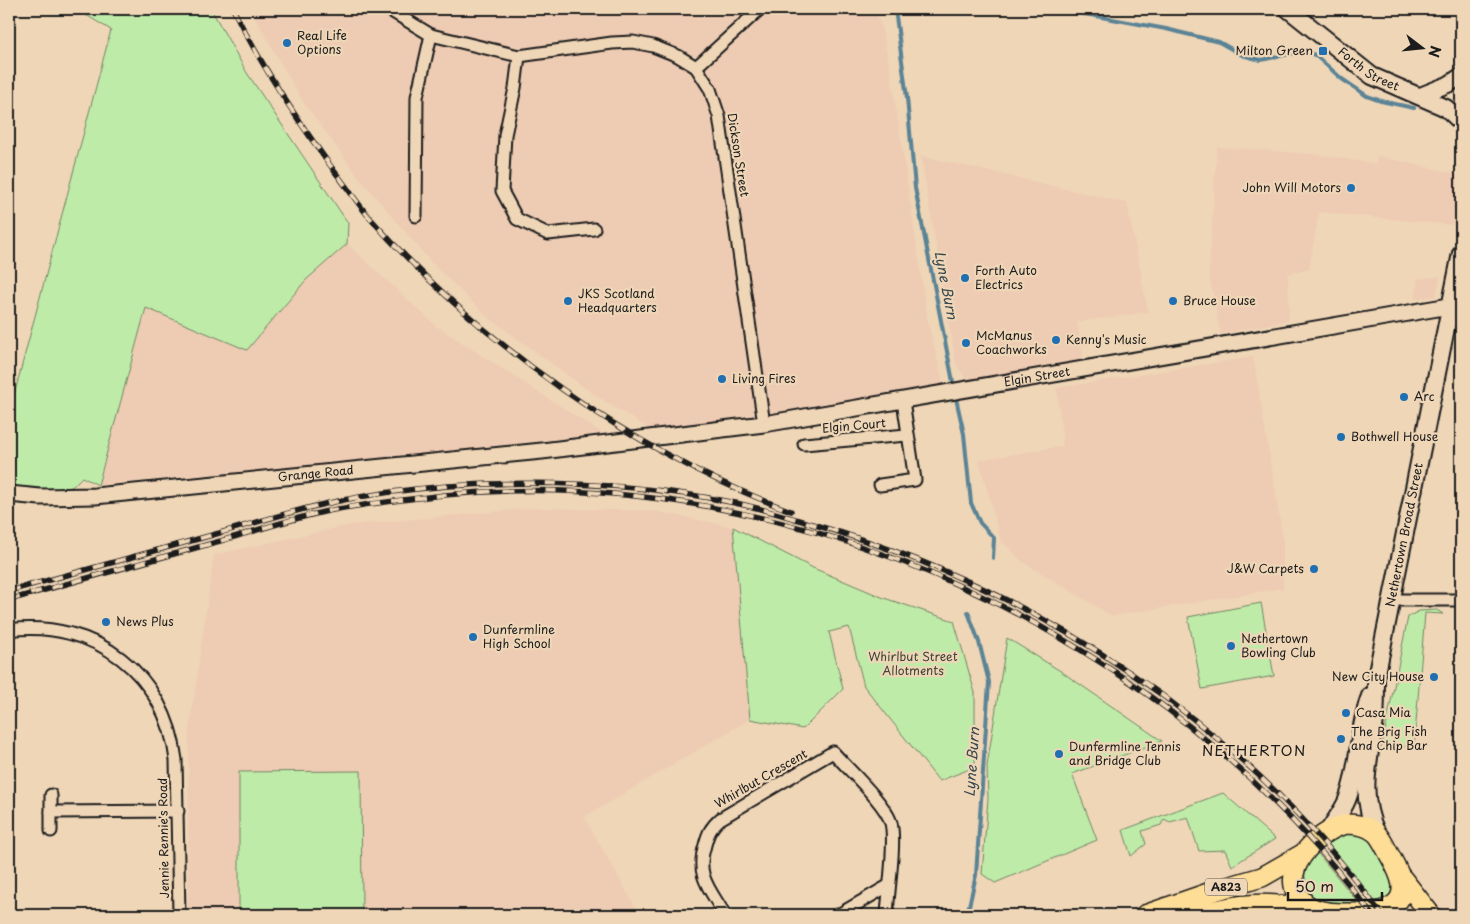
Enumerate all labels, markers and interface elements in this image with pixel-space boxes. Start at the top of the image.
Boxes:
north arrow [1398,22,1448,72]
place label: Real Life Options [297,26,347,58]
marker: Real Life Options [281,37,293,49]
place label: Milton Green [1236,41,1313,59]
street label: Forth Street [1335,42,1402,95]
text: N [1423,43,1447,60]
marker: Milton Green [1317,45,1329,57]
street label: Dickson Street [723,112,755,198]
place label: John Will Motors [1242,178,1341,196]
marker: John Will Motors [1345,182,1357,194]
water label: Lyne Burn [930,249,964,322]
place label: Forth Auto Electrics [975,261,1037,293]
marker: Forth Auto Electrics [959,272,971,284]
place label: JKS Scotland Headquarters [578,284,657,316]
place label: Bruce House [1183,291,1256,309]
marker: JKS Scotland Headquarters [562,295,574,307]
marker: Bruce House [1167,295,1179,307]
place label: McManus Coachworks [976,326,1047,358]
place label: Kenny's Music [1066,330,1147,348]
marker: Kenny's Music [1050,334,1062,346]
marker: McManus Coachworks [960,337,972,349]
street label: Elgin Street [1002,361,1071,391]
place label: Living Fires [732,369,796,387]
marker: Living Fires [716,373,728,385]
place label: Arc [1414,387,1435,405]
marker: Arc [1398,391,1410,403]
street label: Elgin Court [821,413,887,437]
place label: Bothwell House [1351,427,1439,445]
marker: Bothwell House [1335,431,1347,443]
street label: Grange Road [277,460,354,486]
street label: Nethertown Broad Street [1380,461,1427,608]
place label: J&W Carpets [1227,559,1304,577]
marker: J&W Carpets [1308,563,1320,575]
place label: News Plus [116,612,174,630]
marker: News Plus [100,616,112,628]
place label: Dunfermline High School [483,620,555,652]
place label: Nethertown Bowling Club [1241,629,1316,661]
marker: Dunfermline High School [467,631,479,643]
marker: Nethertown Bowling Club [1225,640,1237,652]
park label: Whirlbut Street Allotments [868,647,958,679]
place label: New City House [1332,667,1424,685]
marker: New City House [1428,671,1440,683]
place label: Casa Mia [1356,703,1412,721]
marker: Casa Mia [1340,707,1352,719]
place label: The Brig Fish and Chip Bar [1351,722,1428,754]
water label: Lyne Burn [959,725,984,797]
marker: The Brig Fish and Chip Bar [1335,733,1347,745]
place label: Dunfermline Tennis and Bridge Club [1069,737,1181,769]
district label: NETHERTON [1202,738,1306,761]
street label: Whirlbut Crescent [711,744,810,812]
marker: Dunfermline Tennis and Bridge Club [1053,748,1065,760]
street label: Jennie Rennie's Road [153,778,173,898]
scale bar [1288,869,1381,901]
text: 50 m [1295,874,1334,897]
road number: A823 [1205,879,1247,896]

